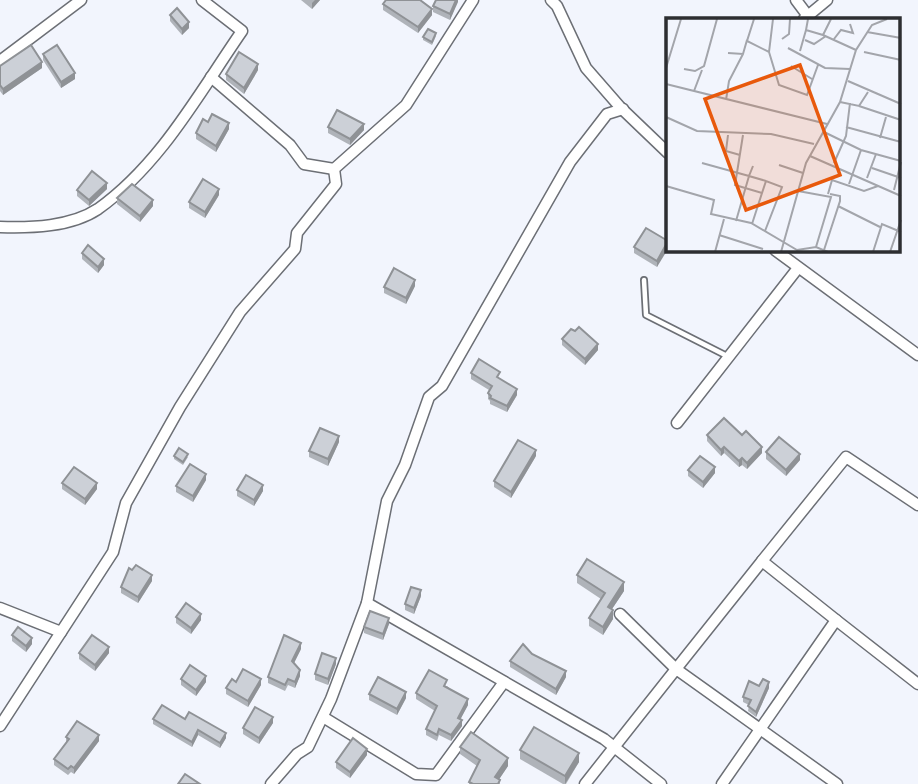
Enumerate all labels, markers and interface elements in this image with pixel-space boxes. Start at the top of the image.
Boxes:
inset map [666,18,900,252]

